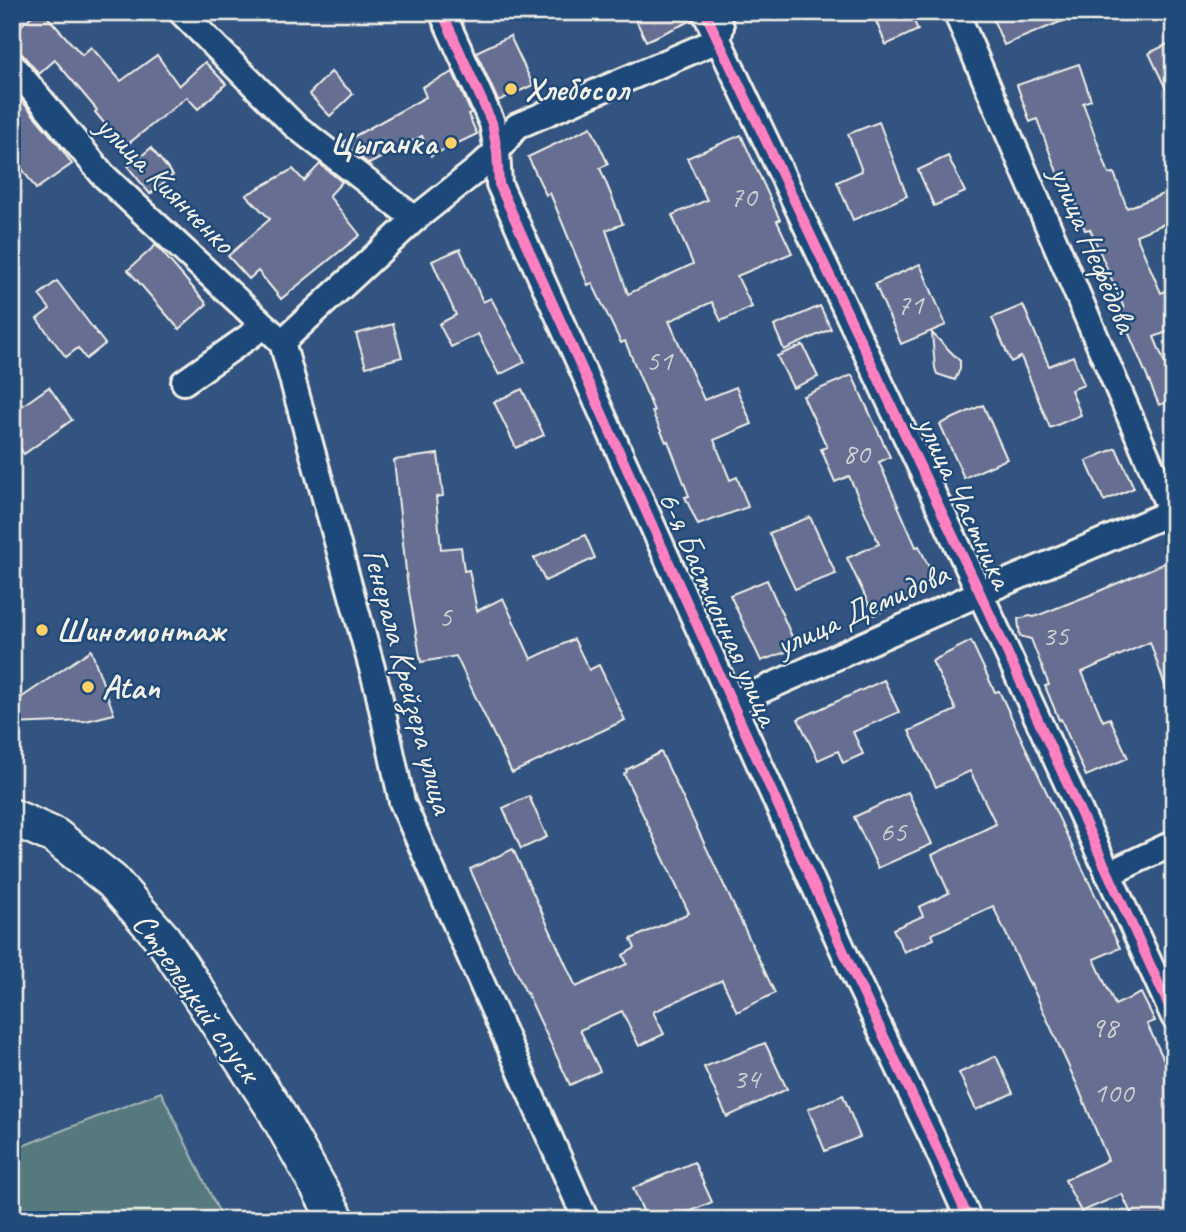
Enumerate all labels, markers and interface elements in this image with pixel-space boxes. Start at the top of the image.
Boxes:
place label: Хлебосол [525,68,631,110]
marker: Хлебосол [503,81,519,97]
street label: улица Киянченко [86,104,246,264]
place label: Цыганка [329,122,439,164]
marker: Цыганка [443,135,459,151]
street label: улица Нефёдова [1039,158,1149,340]
house number: 70 [730,177,759,215]
house number: 71 [897,285,925,323]
house number: 51 [646,341,674,379]
street label: улица Частника [906,407,1024,597]
house number: 80 [843,434,872,472]
street label: 6-я Бастионная улица [648,484,791,734]
street label: Генерала Крейзера улица [353,544,465,820]
street label: улица Демидова [767,551,957,667]
house number: 5 [438,597,453,635]
place label: Шиномонтаж [56,609,228,651]
house number: 35 [1042,616,1070,654]
marker: Шиномонтаж [34,622,50,638]
place label: Atan [102,666,161,708]
marker: Atan [80,679,96,695]
house number: 65 [880,812,908,850]
street label: Стрелецкий спуск [123,904,272,1092]
house number: 98 [1091,1008,1120,1046]
house number: 34 [733,1059,762,1097]
house number: 100 [1093,1073,1136,1111]

